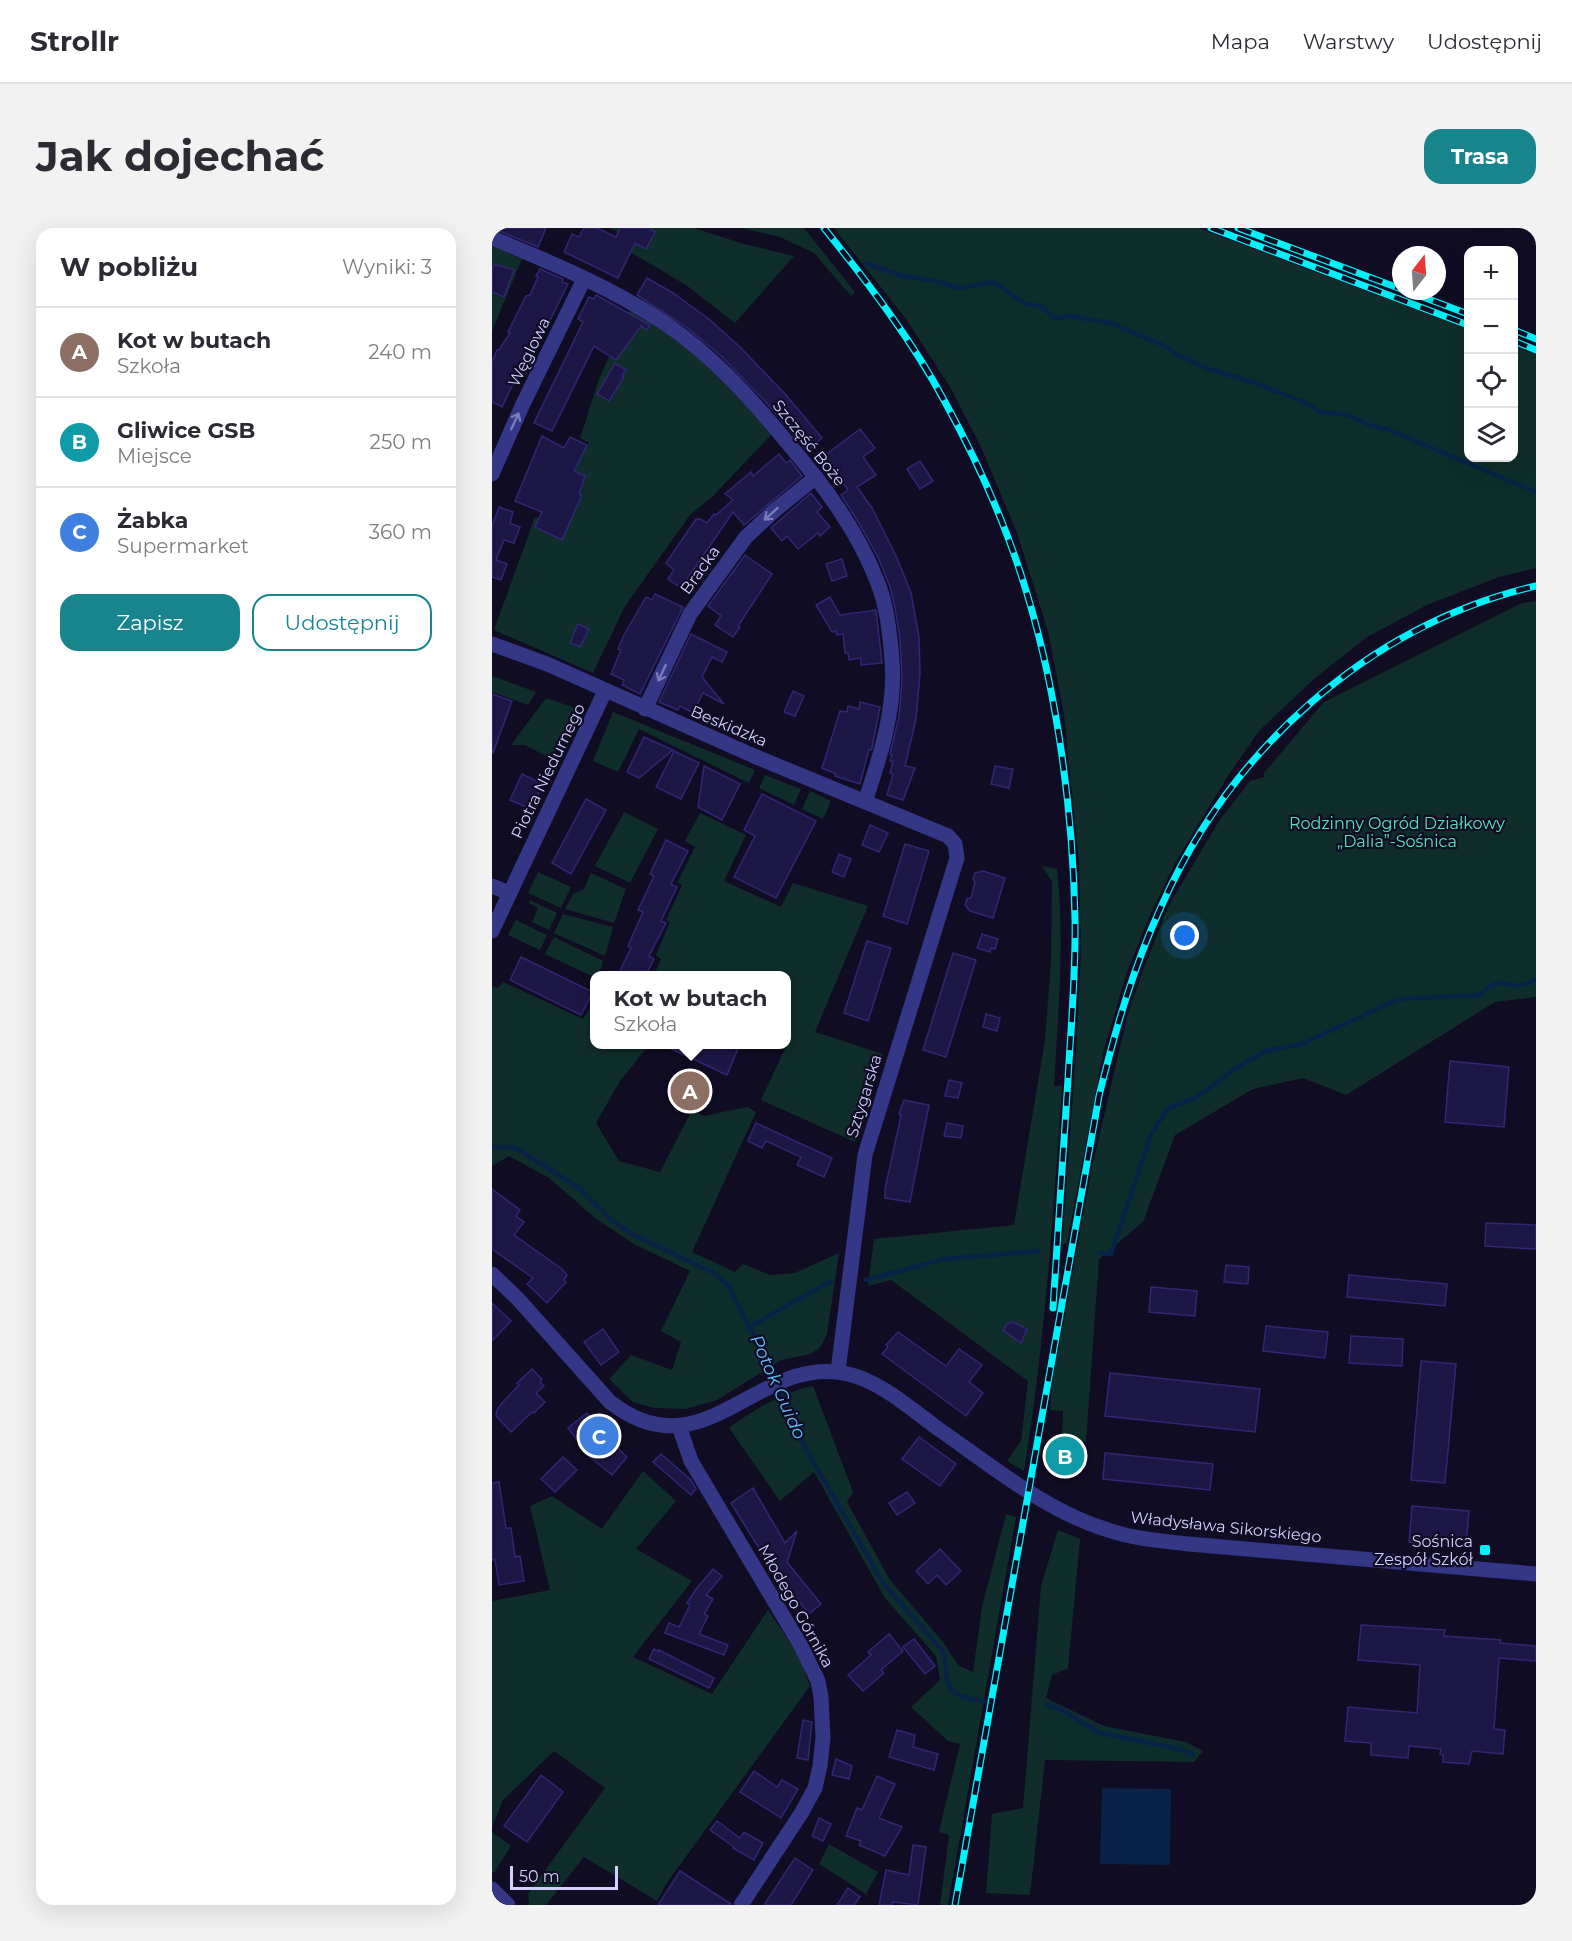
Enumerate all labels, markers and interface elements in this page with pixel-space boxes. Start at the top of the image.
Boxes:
text: Strollr [30,24,119,58]
text: Mapa [1211,29,1270,54]
text: Warstwy [1303,29,1394,54]
text: Udostępnij [1427,29,1542,54]
button: Trasa [1424,129,1536,184]
text: Jak dojechać [36,130,324,182]
north arrow [1392,246,1446,300]
map controls [1464,246,1518,462]
button: + [1464,246,1518,300]
text: W pobliżu [60,251,198,283]
text: Wyniki: 3 [342,255,432,279]
button: − [1464,300,1518,354]
street label: Węglowa [504,314,554,390]
text: Kot w butach [117,327,271,354]
text: A [72,340,87,364]
text: 240 m [368,340,432,364]
text: Szkoła [117,354,181,378]
button: locate [1464,354,1518,408]
street label: Szczęść Boże [769,396,849,490]
button: layers [1464,408,1518,462]
one-way arrow [510,412,522,430]
text: Gliwice GSB [117,417,255,444]
text: B [72,430,87,454]
text: 250 m [370,430,432,454]
text: Miejsce [117,444,192,468]
text: Żabka [117,507,188,534]
one-way arrow [764,507,779,521]
text: C [72,520,87,544]
text: 360 m [369,520,432,544]
text: Supermarket [117,534,249,558]
street label: Bracka [676,542,724,598]
button: Zapisz [60,594,240,651]
button: Udostępnij [252,594,432,651]
one-way arrow [656,664,668,682]
street label: Piotra Niedurnego [507,700,589,842]
street label: Beskidzka [688,701,770,751]
park label: Rodzinny Ogród Działkowy „Dalia”-Sośnica [1289,814,1505,851]
your location [1170,921,1199,950]
popup [590,971,791,1049]
text: Kot w butach [613,985,768,1012]
text: Szkoła [613,1012,677,1036]
street label: Sztygarska [842,1052,886,1140]
pin: A [670,1068,710,1114]
water label: Potok Guido [745,1331,811,1443]
pin: C [580,1414,618,1458]
pin: B [1046,1434,1084,1478]
street label: Władysława Sikorskiego [1129,1508,1323,1546]
place label: Sośnica Zespół Szkół [1374,1532,1474,1569]
street label: Młodego Górnika [754,1541,838,1671]
marker: Sośnica Zespół Szkół [1478,1543,1492,1557]
scale bar [510,1863,618,1890]
text: 50 m [519,1867,560,1886]

